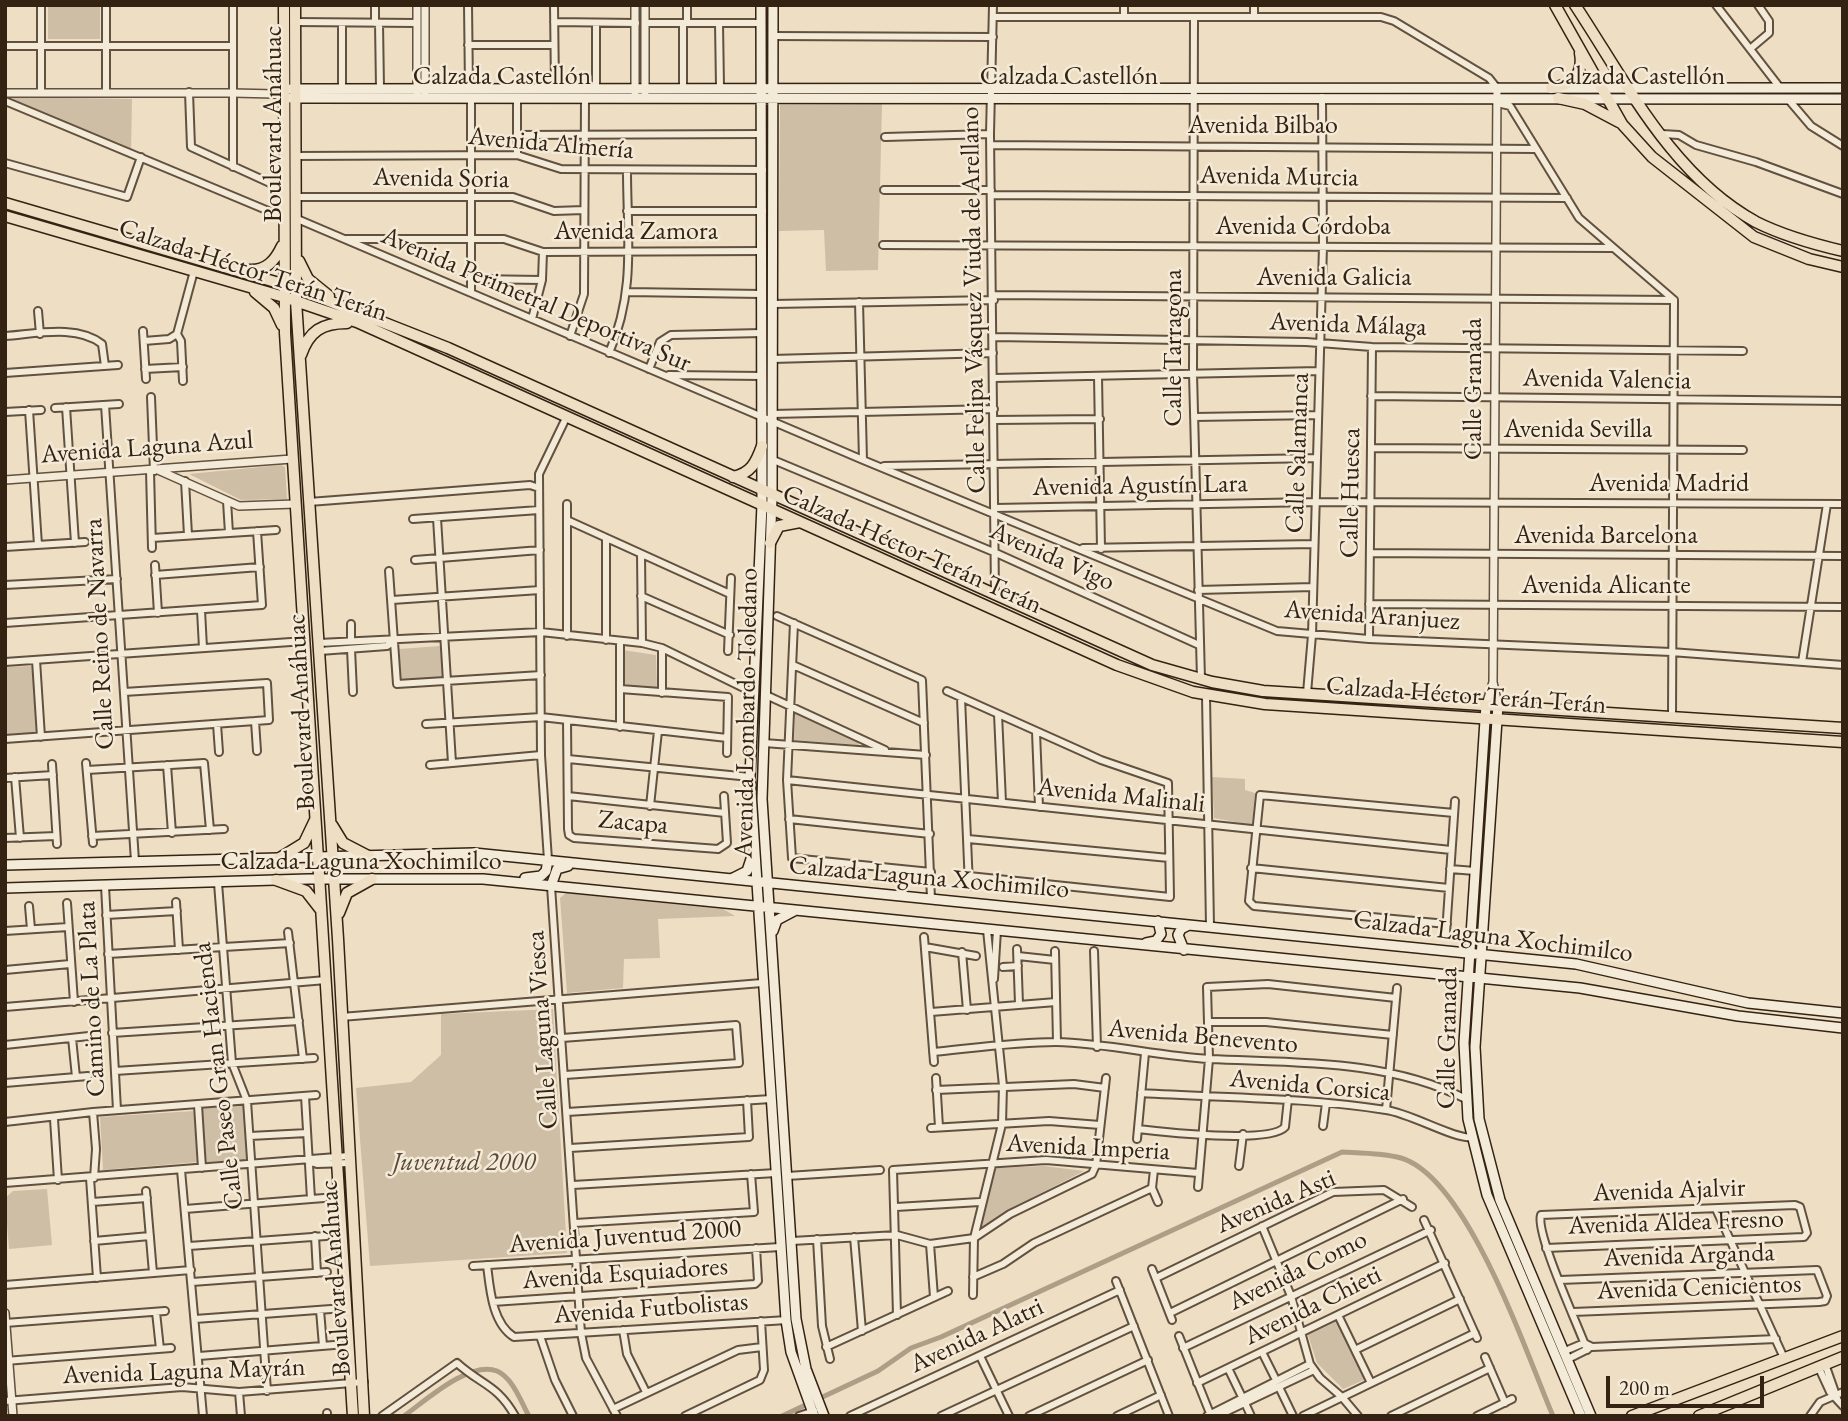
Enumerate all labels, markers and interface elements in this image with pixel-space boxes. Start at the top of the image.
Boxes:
street label: Boulevard Anáhuac [258,26,290,222]
street label: Calzada Castellón [413,61,591,93]
street label: Calzada Castellón [980,61,1158,93]
street label: Calzada Castellón [1547,61,1725,93]
street label: Calle Felipa Vásquez Viuda de Arellano [955,106,993,494]
street label: Avenida Bilbao [1188,110,1338,142]
street label: Avenida Almería [467,121,635,167]
street label: Avenida Murcia [1199,160,1359,194]
street label: Avenida Soria [373,162,509,196]
street label: Avenida Córdoba [1215,211,1391,243]
street label: Calzada Héctor Terán Terán [115,213,391,329]
street label: Avenida Zamora [554,216,718,248]
street label: Avenida Perimetral Deportiva Sur [376,220,696,380]
street label: Avenida Galicia [1256,262,1412,294]
street label: Calle Tarragona [1158,269,1190,427]
street label: Avenida Málaga [1269,307,1427,343]
street label: Calle Granada [1458,318,1490,460]
street label: Avenida Valencia [1522,363,1692,397]
street label: Calle Salamanca [1280,372,1316,534]
street label: Avenida Sevilla [1504,414,1652,446]
street label: Avenida Laguna Azul [40,425,254,471]
street label: Calle Huesca [1334,427,1368,559]
street label: Avenida Madrid [1589,468,1749,500]
street label: Avenida Agustín Lara [1032,469,1248,503]
street label: Calzada Héctor Terán Terán [777,479,1047,621]
street label: Avenida Vigo [985,516,1119,598]
street label: Calle Reino de Navarra [78,518,122,750]
street label: Avenida Barcelona [1514,520,1698,552]
street label: Avenida Lombardo Toledano [729,567,765,859]
street label: Avenida Alicante [1521,570,1691,602]
street label: Avenida Aranjuez [1283,594,1461,638]
street label: Boulevard Anáhuac [281,613,323,811]
street label: Calzada Héctor Terán Terán [1325,671,1607,721]
street label: Avenida Malinali [1036,772,1206,820]
street label: Zacapa [597,804,669,842]
street label: Calzada Laguna Xochimilco [220,846,502,878]
street label: Calzada Laguna Xochimilco [788,850,1070,906]
street label: Camino de La Plata [71,900,113,1098]
street label: Calzada Laguna Xochimilco [1352,904,1634,970]
street label: Calle Laguna Viesca [520,930,566,1130]
street label: Calle Paseo Gran Hacienda [187,941,251,1211]
street label: Calle Granada [1431,967,1465,1109]
street label: Avenida Benevento [1107,1013,1299,1061]
street label: Avenida Corsica [1228,1063,1392,1109]
street label: Avenida Imperia [1005,1128,1171,1168]
park label: Juventud 2000 [393,1147,535,1179]
street label: Avenida Asti [1212,1163,1340,1241]
street label: Avenida Ajalvir [1592,1173,1746,1209]
street label: Boulevard Anáhuac [314,1179,358,1377]
street label: Avenida Aldea Fresno [1567,1204,1785,1242]
street label: Avenida Juventud 2000 [508,1213,742,1261]
street label: Avenida Como [1224,1224,1372,1318]
street label: Avenida Arganda [1603,1237,1775,1275]
street label: Avenida Esquiadores [521,1251,729,1297]
street label: Avenida Chieti [1239,1259,1387,1353]
street label: Avenida Cenicientos [1596,1269,1802,1307]
street label: Avenida Futbolistas [553,1287,749,1331]
street label: Avenida Alatri [905,1291,1049,1381]
street label: Avenida Laguna Mayrán [62,1352,306,1392]
scale bar [1610,1362,1768,1406]
text: 200 m [1619,1374,1670,1401]

